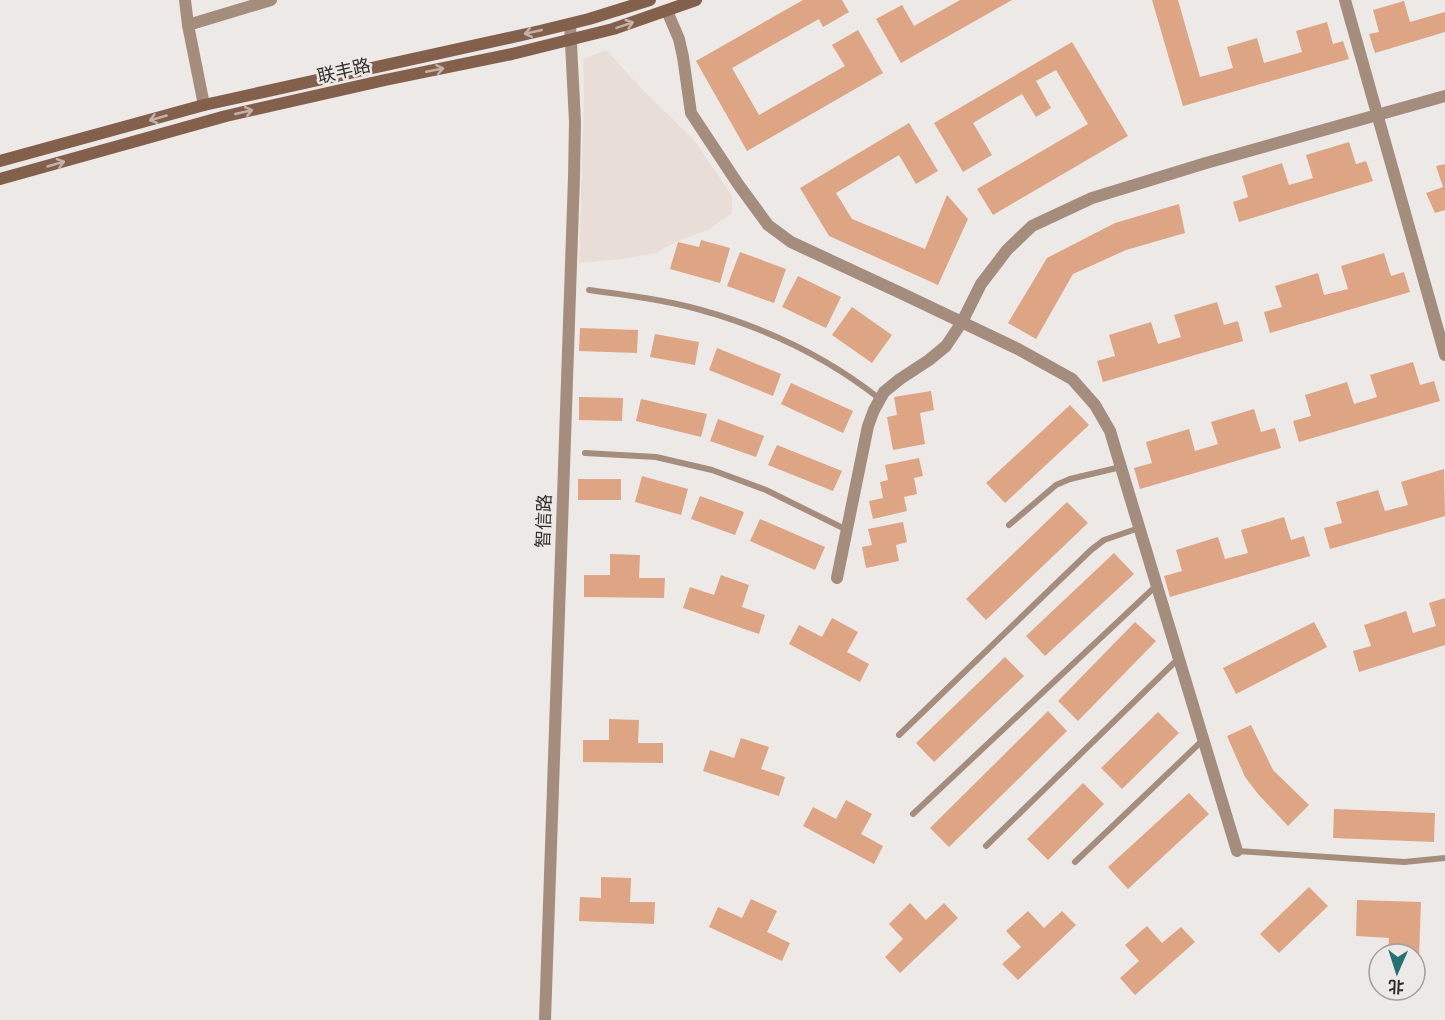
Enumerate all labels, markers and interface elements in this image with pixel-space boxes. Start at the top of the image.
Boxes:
one-way arrow [615,19,634,30]
one-way arrow [523,27,542,39]
street label: 联丰路 [315,53,373,89]
one-way arrow [424,64,444,75]
one-way arrow [234,106,254,117]
one-way arrow [149,113,168,124]
one-way arrow [46,157,65,169]
street label: 智信路 [531,494,557,548]
north arrow [1367,942,1427,1002]
text: 北 [1388,976,1405,997]

